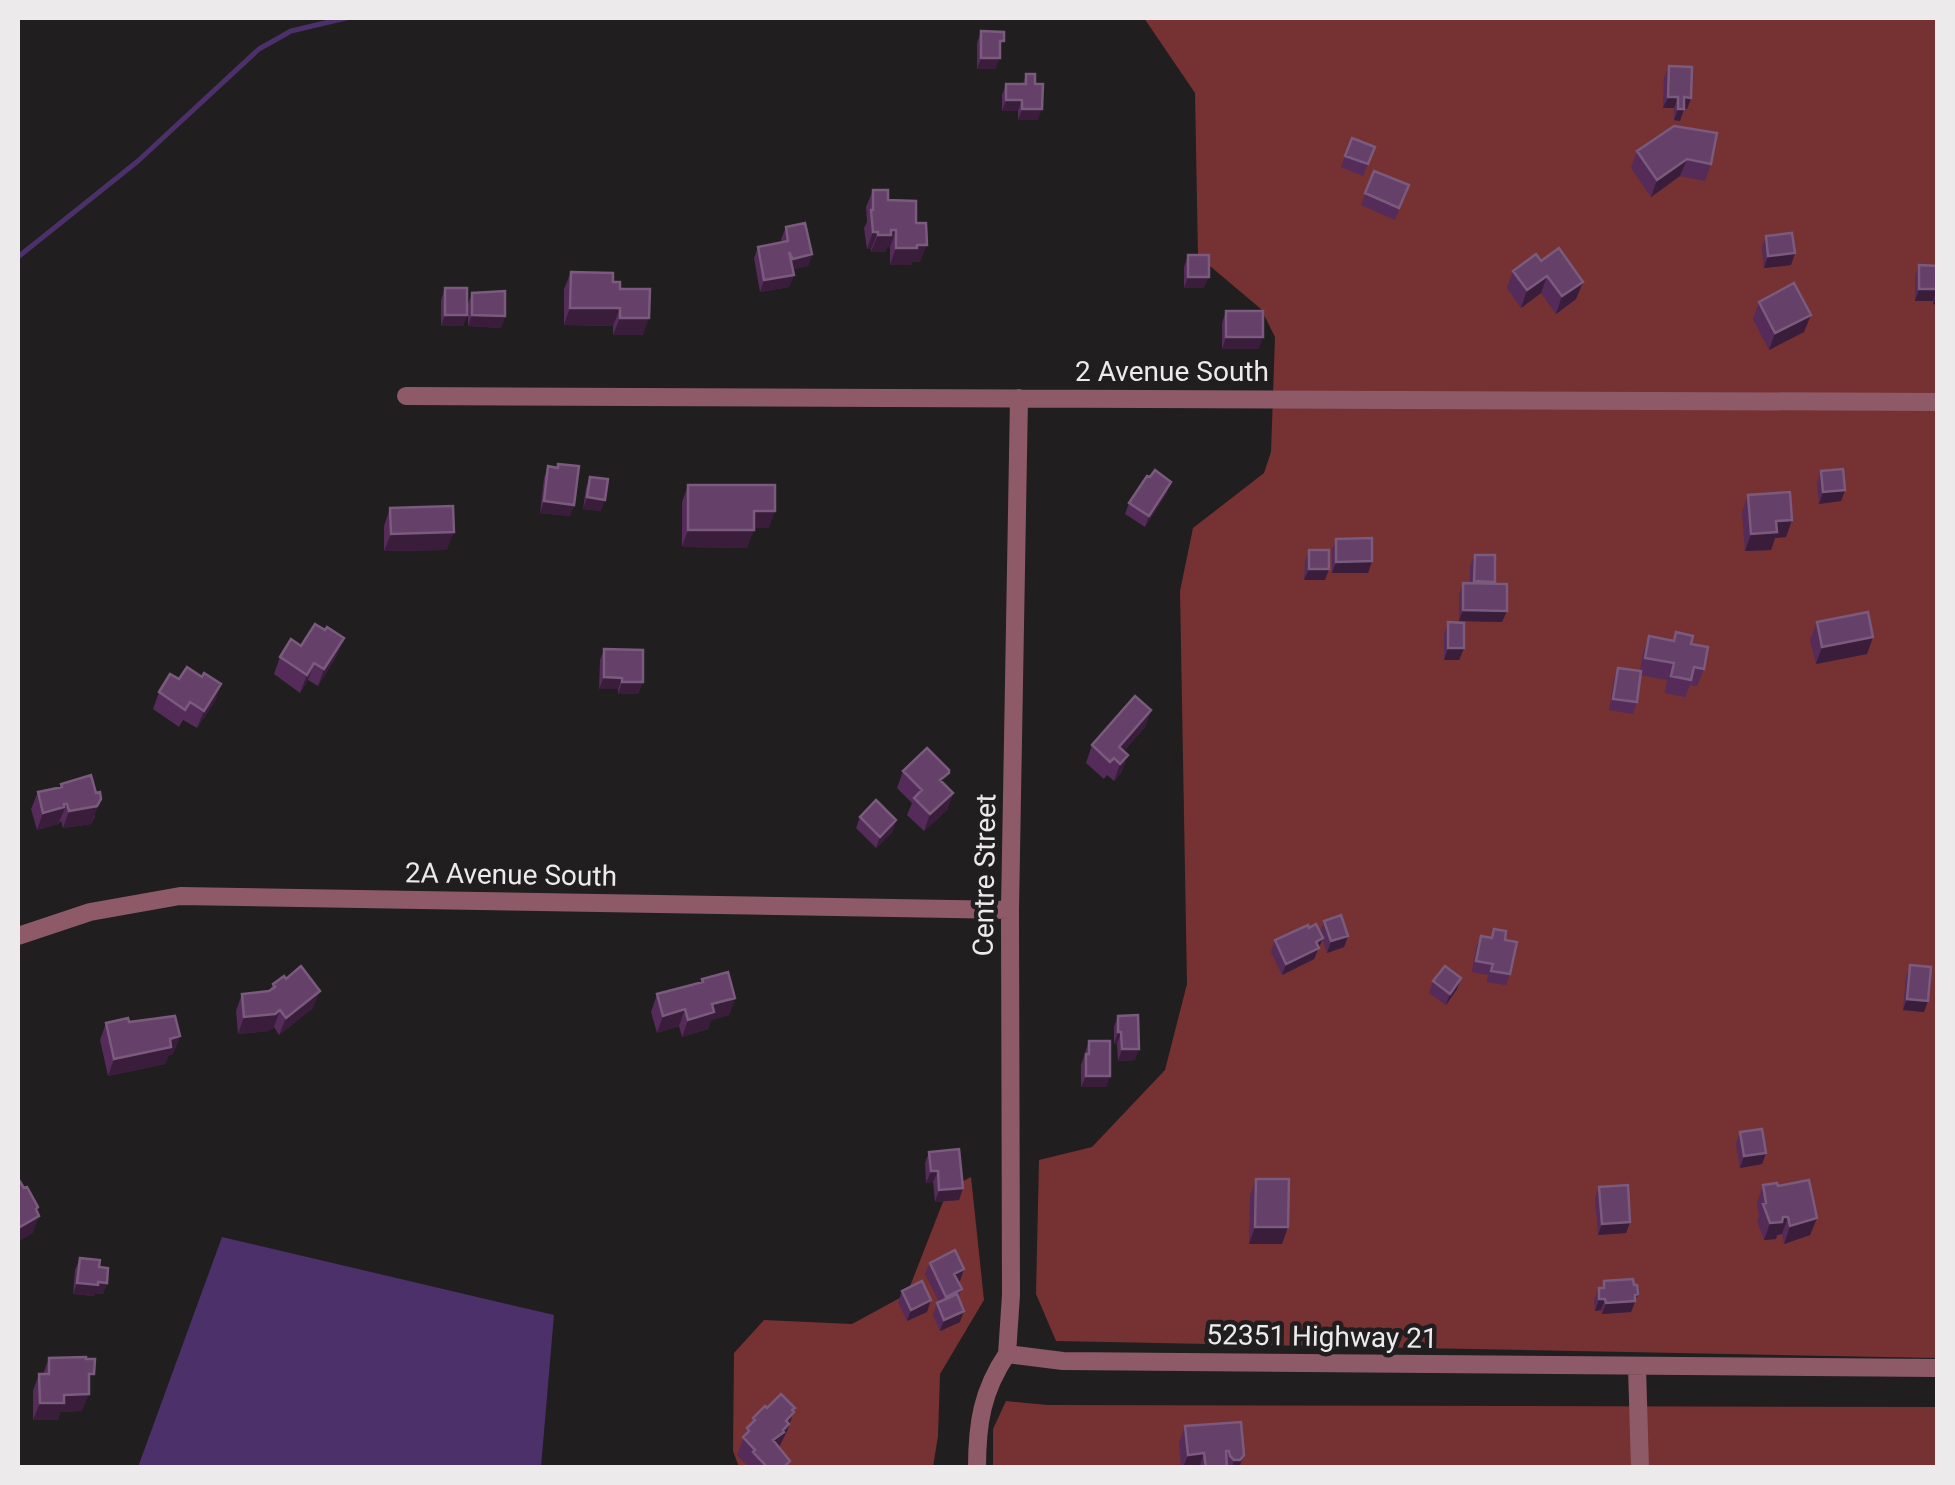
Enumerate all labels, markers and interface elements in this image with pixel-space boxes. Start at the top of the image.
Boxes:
street label: 2 Avenue South [1075,355,1269,388]
street label: Centre Street [967,793,1002,957]
street label: 2A Avenue South [405,856,617,893]
street label: 52351 Highway 21 [1206,1318,1438,1355]

